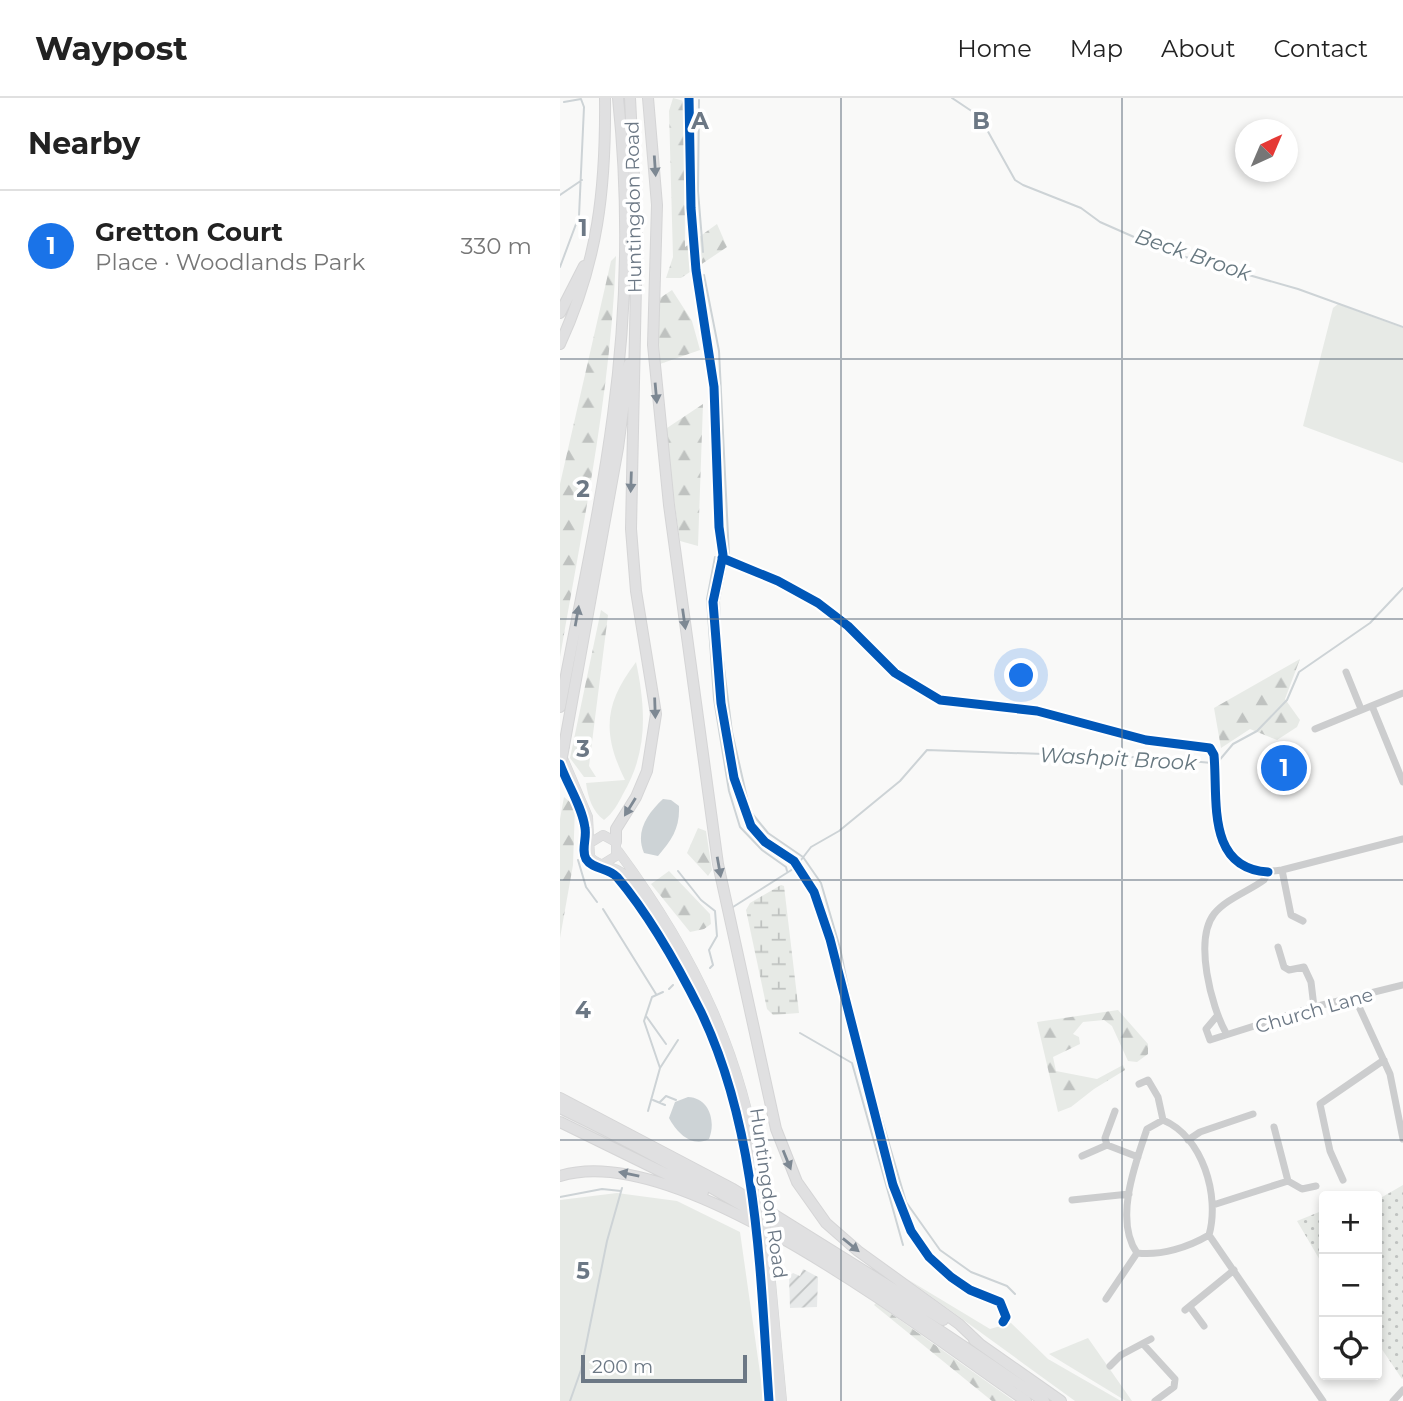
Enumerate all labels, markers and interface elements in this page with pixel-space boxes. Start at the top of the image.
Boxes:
text: Waypost [35,28,188,68]
text: Home [957,34,1032,63]
text: Map [1070,34,1123,63]
text: About [1161,34,1235,63]
text: Contact [1273,34,1368,63]
text: A [690,107,709,135]
text: B [972,107,990,135]
north arrow [1235,119,1298,182]
street label: Huntingdon Road [621,121,646,293]
text: Nearby [28,125,140,162]
one-way arrow [649,155,660,177]
text: 1 [578,214,588,242]
text: Gretton Court [95,216,283,248]
water label: Beck Brook [1132,223,1256,287]
text: 1 [46,232,56,260]
text: 330 m [461,232,532,260]
text: Place · Woodlands Park [95,248,365,276]
one-way arrow [651,382,662,404]
one-way arrow [625,471,636,493]
text: 2 [576,475,590,503]
one-way arrow [571,605,582,627]
one-way arrow [679,608,690,630]
your location [1004,658,1038,692]
one-way arrow [649,697,661,719]
text: 3 [575,735,590,763]
water label: Washpit Brook [1039,742,1199,775]
pin: 1 [1261,742,1307,794]
one-way arrow [624,797,637,817]
one-way arrow [713,856,724,878]
street label: Church Lane [1253,983,1376,1038]
text: 4 [575,996,591,1024]
street label: Huntingdon Road [745,1106,792,1280]
one-way arrow [782,1149,793,1170]
one-way arrow [618,1168,640,1179]
map controls [1319,1191,1382,1380]
button: + [1319,1191,1382,1254]
one-way arrow [843,1237,860,1252]
button: − [1319,1254,1382,1317]
text: 5 [576,1257,590,1285]
button: locate [1319,1317,1382,1380]
scale bar [581,1352,747,1384]
text: 200 m [592,1355,653,1378]

